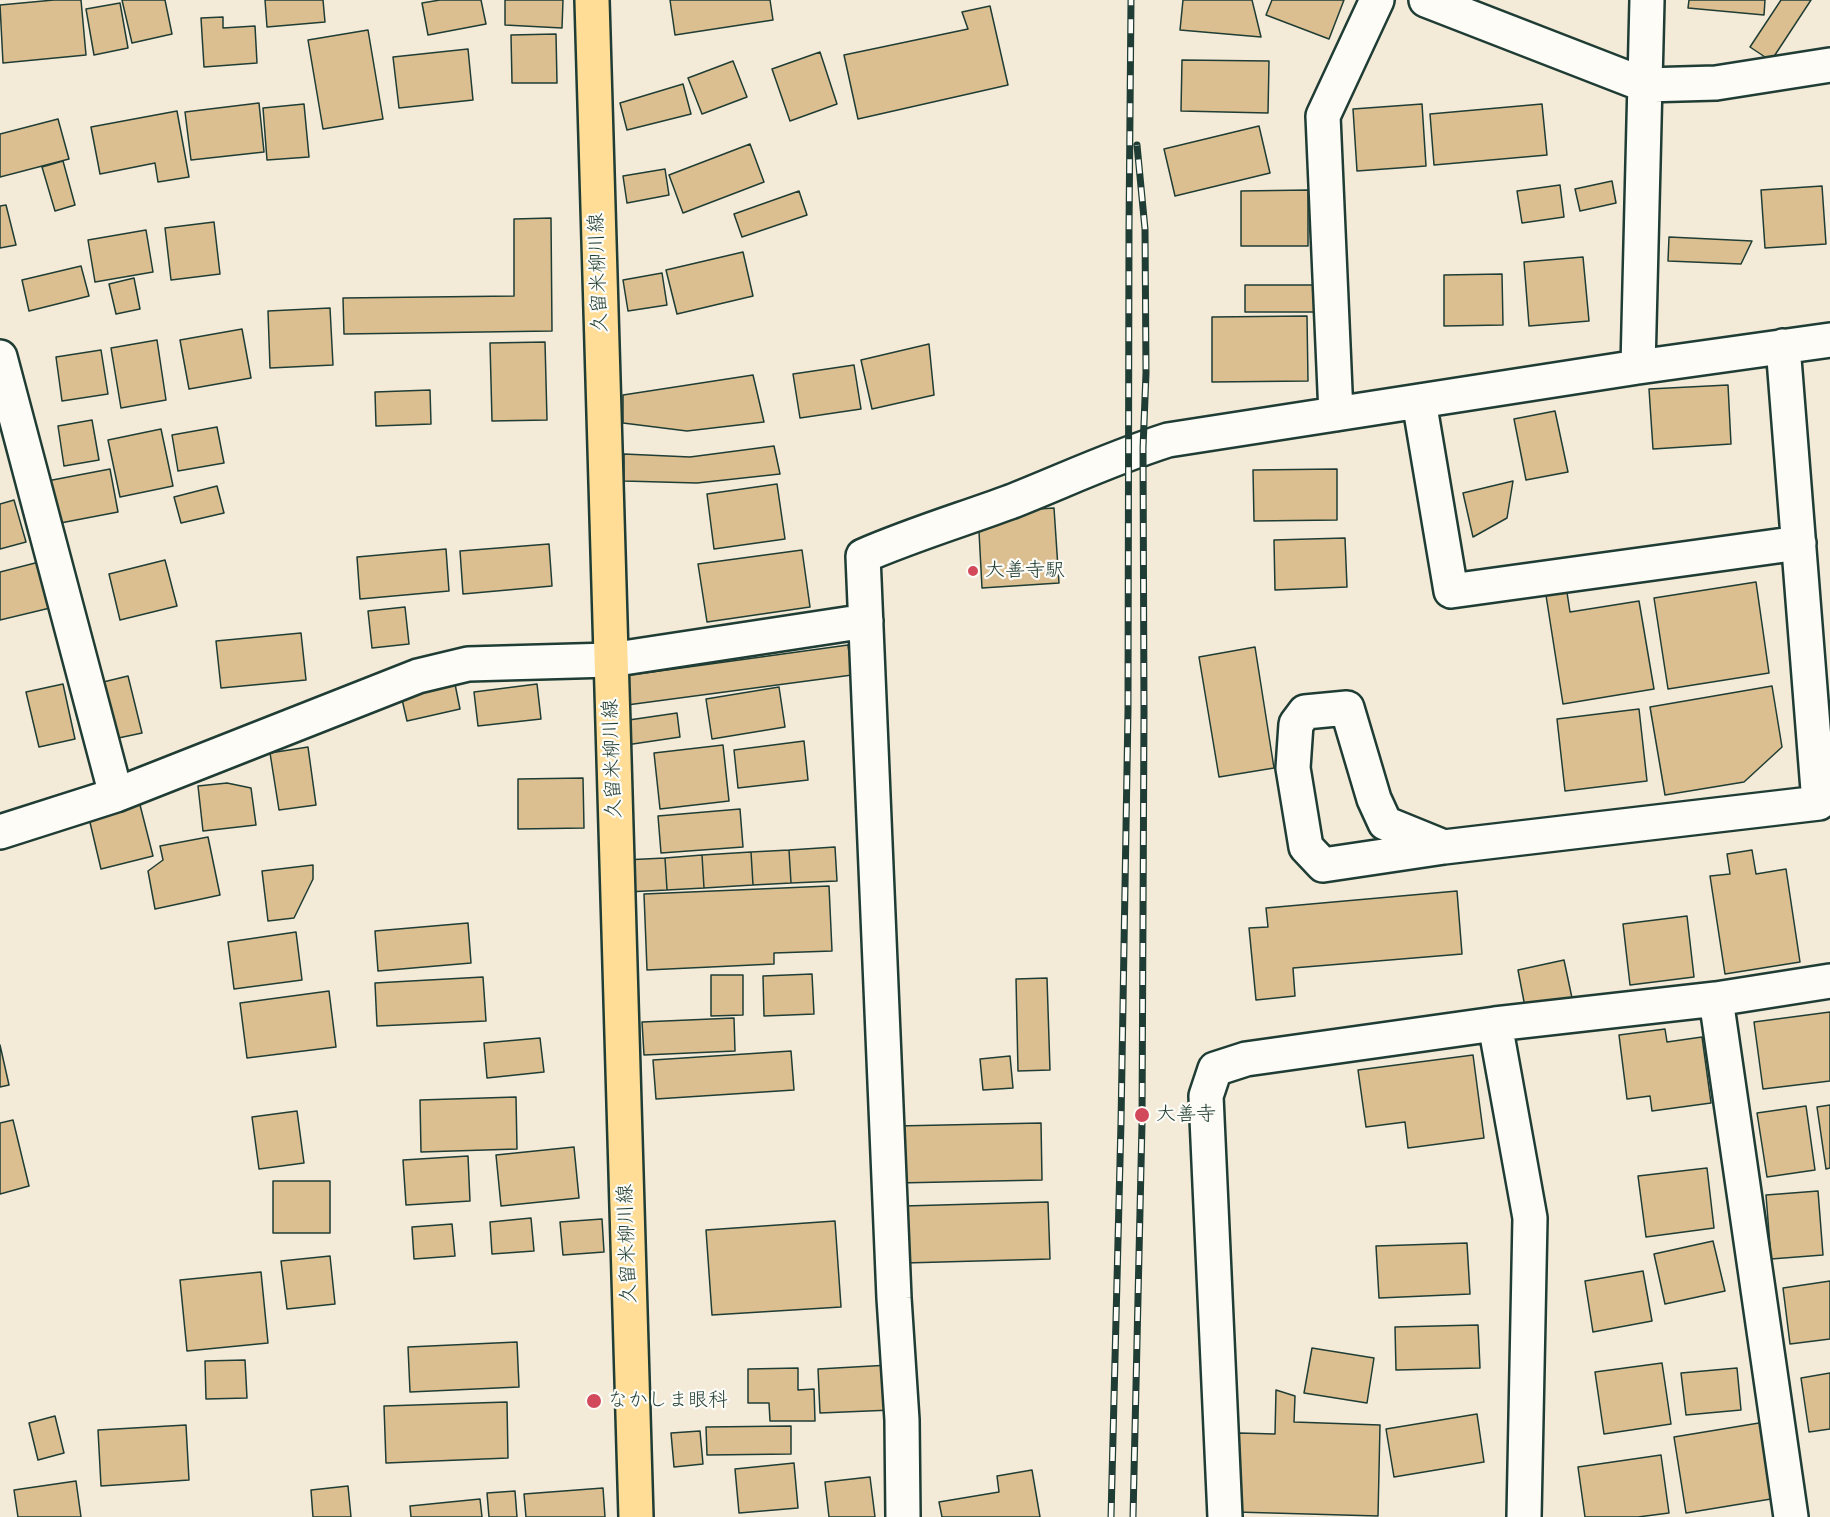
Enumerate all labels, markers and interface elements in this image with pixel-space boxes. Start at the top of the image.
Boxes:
street label: 久留米柳川線 [585,213,613,333]
place label: 大善寺駅 [985,559,1065,583]
marker: 大善寺駅 [966,564,980,578]
street label: 久留米柳川線 [599,699,627,819]
place label: 大善寺 [1156,1103,1216,1127]
marker: 大善寺 [1133,1106,1151,1124]
street label: 久留米柳川線 [614,1184,642,1304]
place label: なかしま眼科 [608,1389,728,1413]
marker: なかしま眼科 [585,1392,603,1410]

